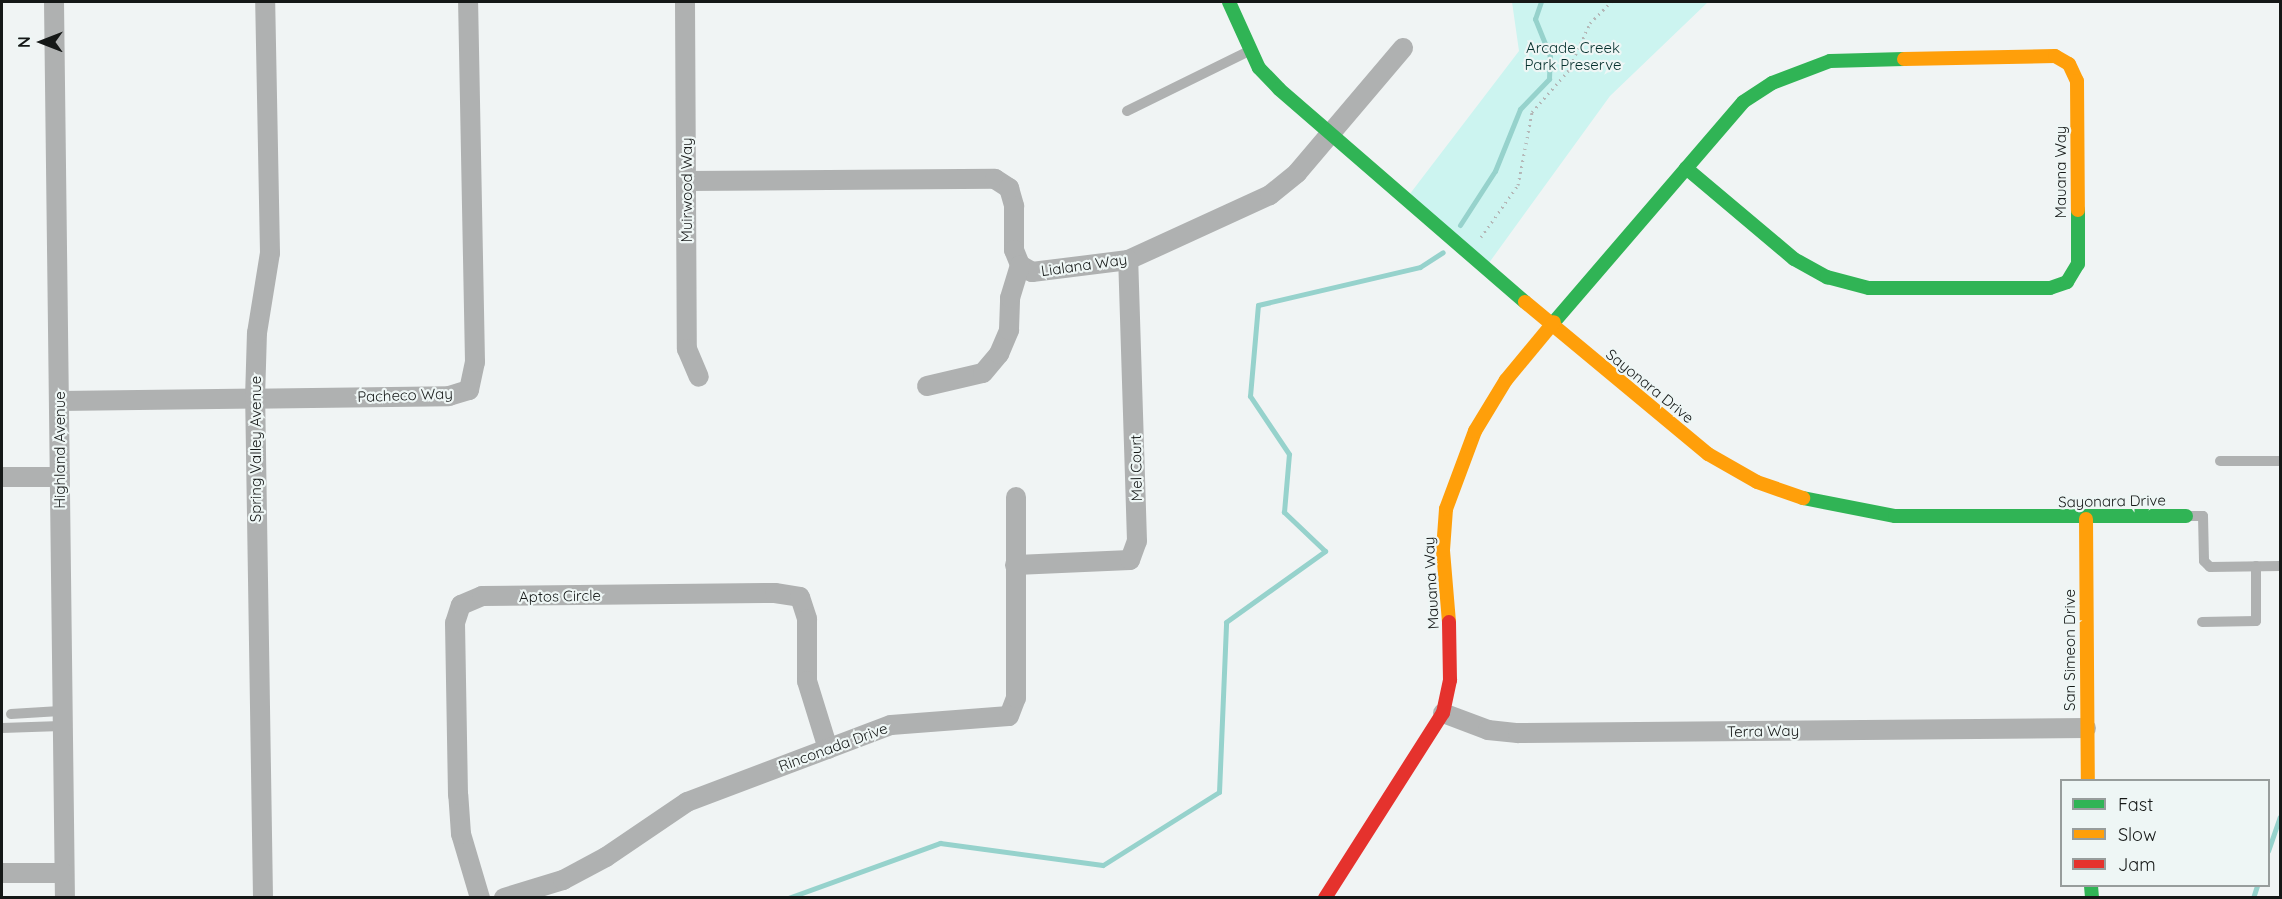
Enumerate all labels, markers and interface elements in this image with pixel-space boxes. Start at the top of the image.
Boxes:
north arrow [12,12,72,72]
text: N [14,36,34,48]
park label: Arcade Creek Park Preserve [1524,38,1622,73]
street label: Mauana Way [2052,126,2070,218]
street label: Muirwood Way [678,137,696,243]
street label: Lialana Way [1040,250,1128,280]
street label: Sayonara Drive [1602,345,1698,427]
street label: Spring Valley Avenue [247,376,265,522]
street label: Pacheco Way [357,384,453,406]
street label: Highland Avenue [51,391,69,509]
street label: Mel Court [1126,435,1146,501]
street label: Sayonara Drive [2058,491,2166,511]
street label: Mauana Way [1420,536,1442,630]
street label: Aptos Circle [519,586,601,606]
street label: San Simeon Drive [2061,589,2079,711]
street label: Rinconada Drive [776,719,890,775]
street label: Terra Way [1727,721,1799,741]
legend [2060,779,2270,887]
text: Fast [2118,793,2153,816]
text: Slow [2118,823,2156,846]
text: Jam [2118,853,2156,876]

